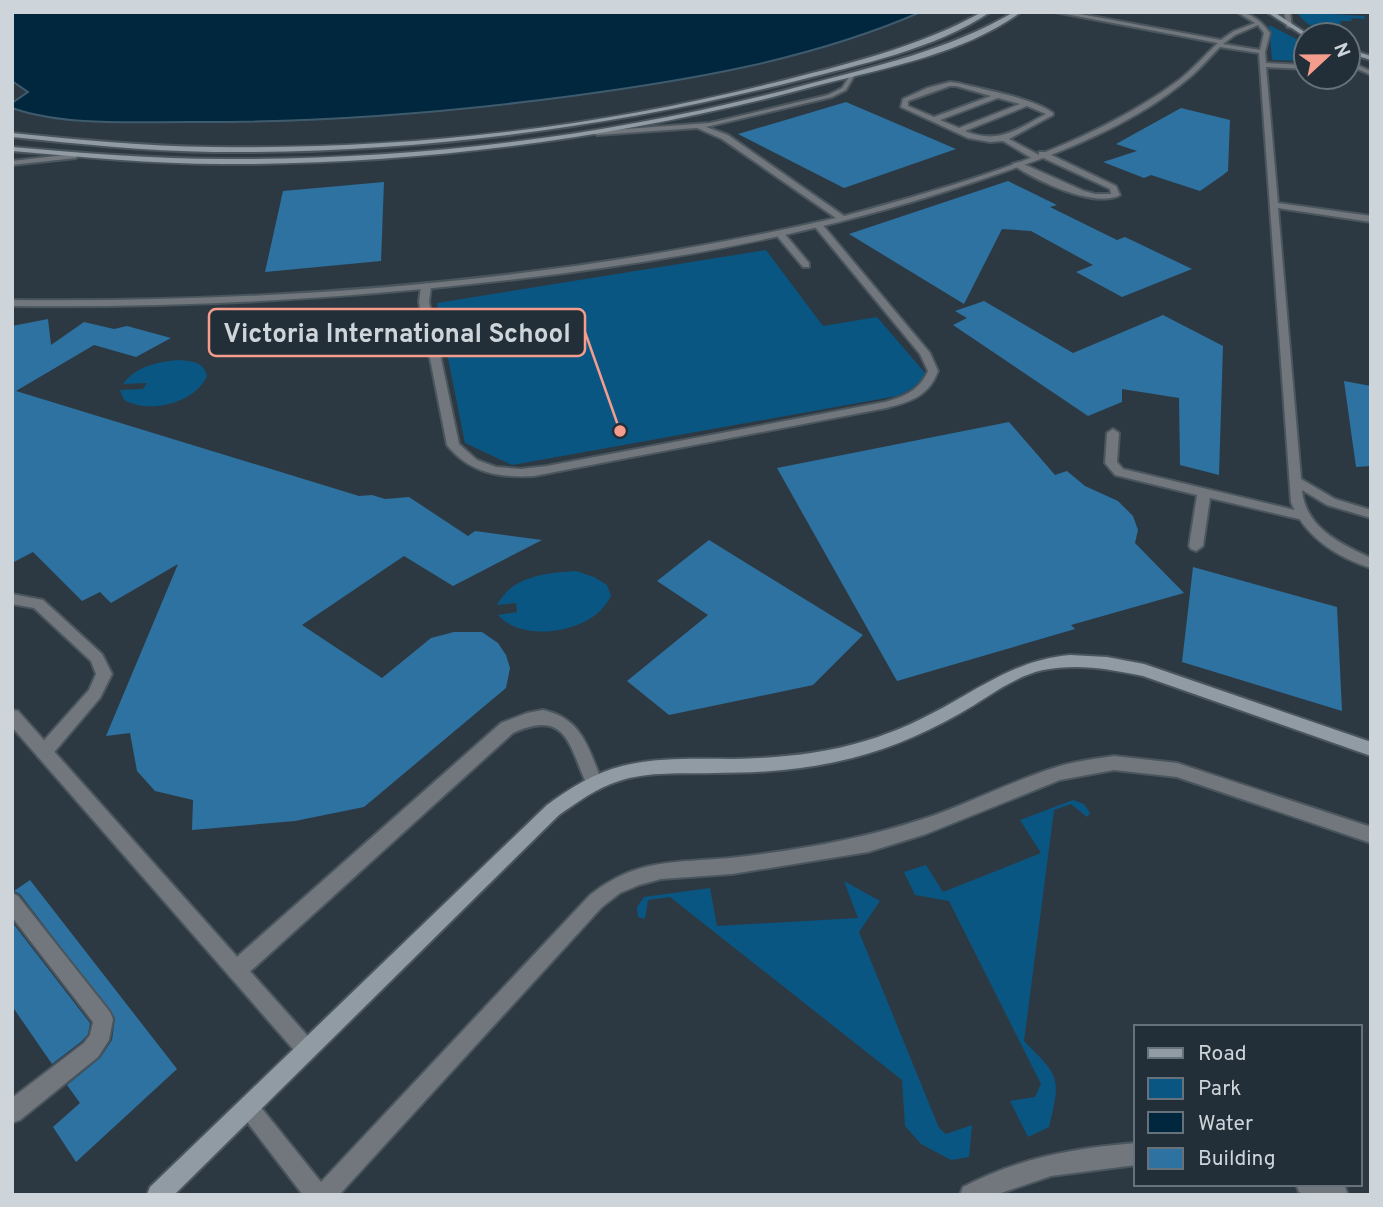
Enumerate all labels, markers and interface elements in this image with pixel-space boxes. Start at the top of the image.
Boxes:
north arrow [1292,21,1362,91]
text: N [1327,40,1355,61]
callout: Victoria International School [209,309,585,356]
text: Victoria International School [223,319,571,352]
legend [1134,1025,1362,1186]
text: Road [1198,1041,1247,1068]
text: Park [1198,1076,1241,1103]
text: Water [1198,1111,1253,1138]
text: Building [1198,1146,1276,1173]

